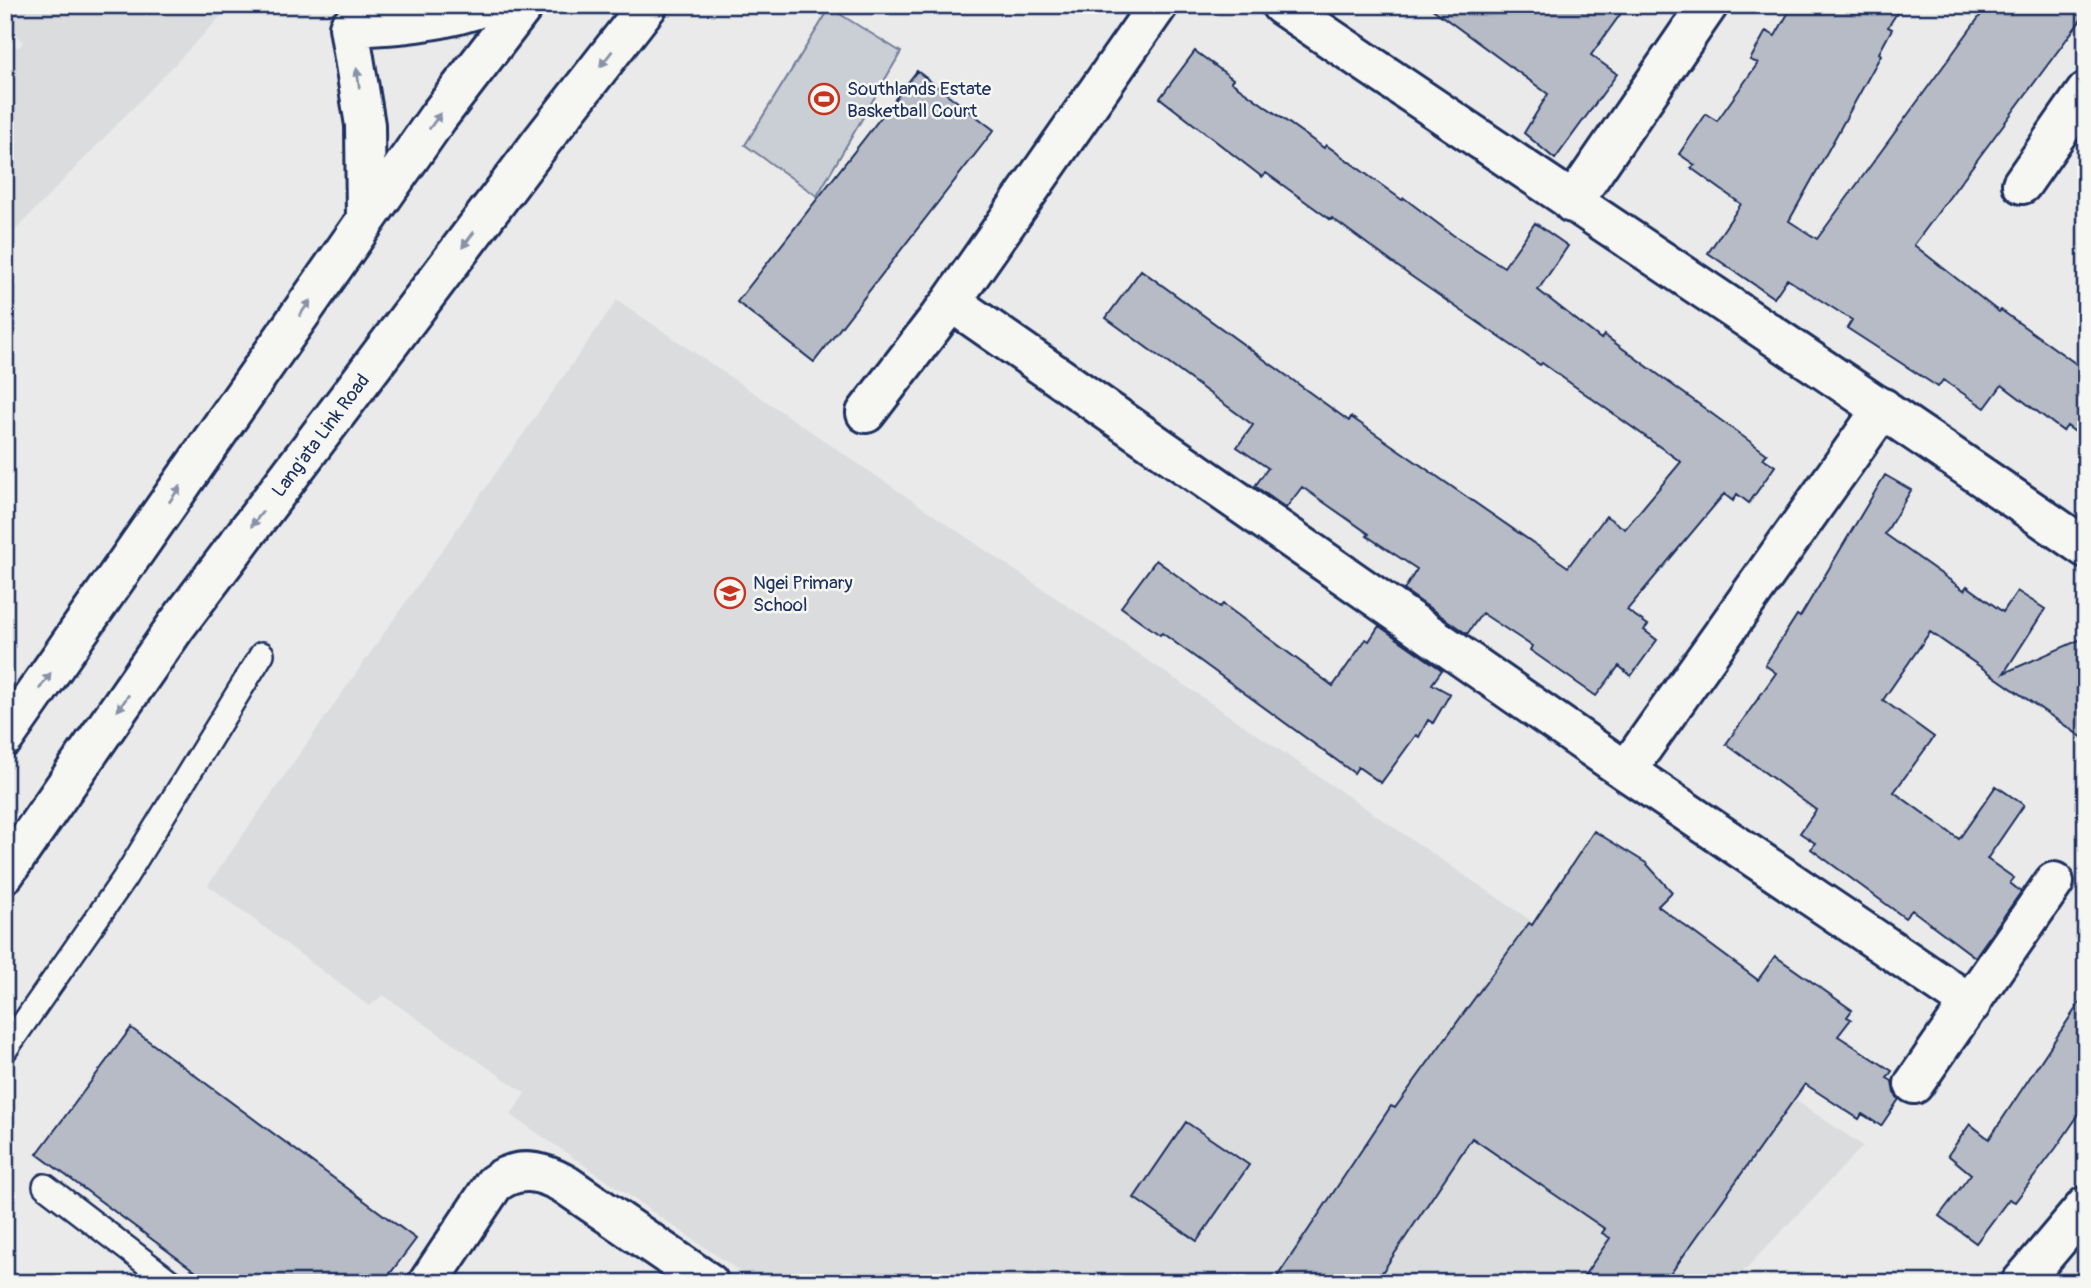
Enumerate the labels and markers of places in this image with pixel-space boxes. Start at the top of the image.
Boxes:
place label: Southlands Estate Basketball Court [847,77,992,123]
sports icon: Southlands Estate Basketball Court [807,82,841,116]
place label: Ngei Primary School [753,571,853,617]
school or university icon: Ngei Primary School [713,576,747,610]

